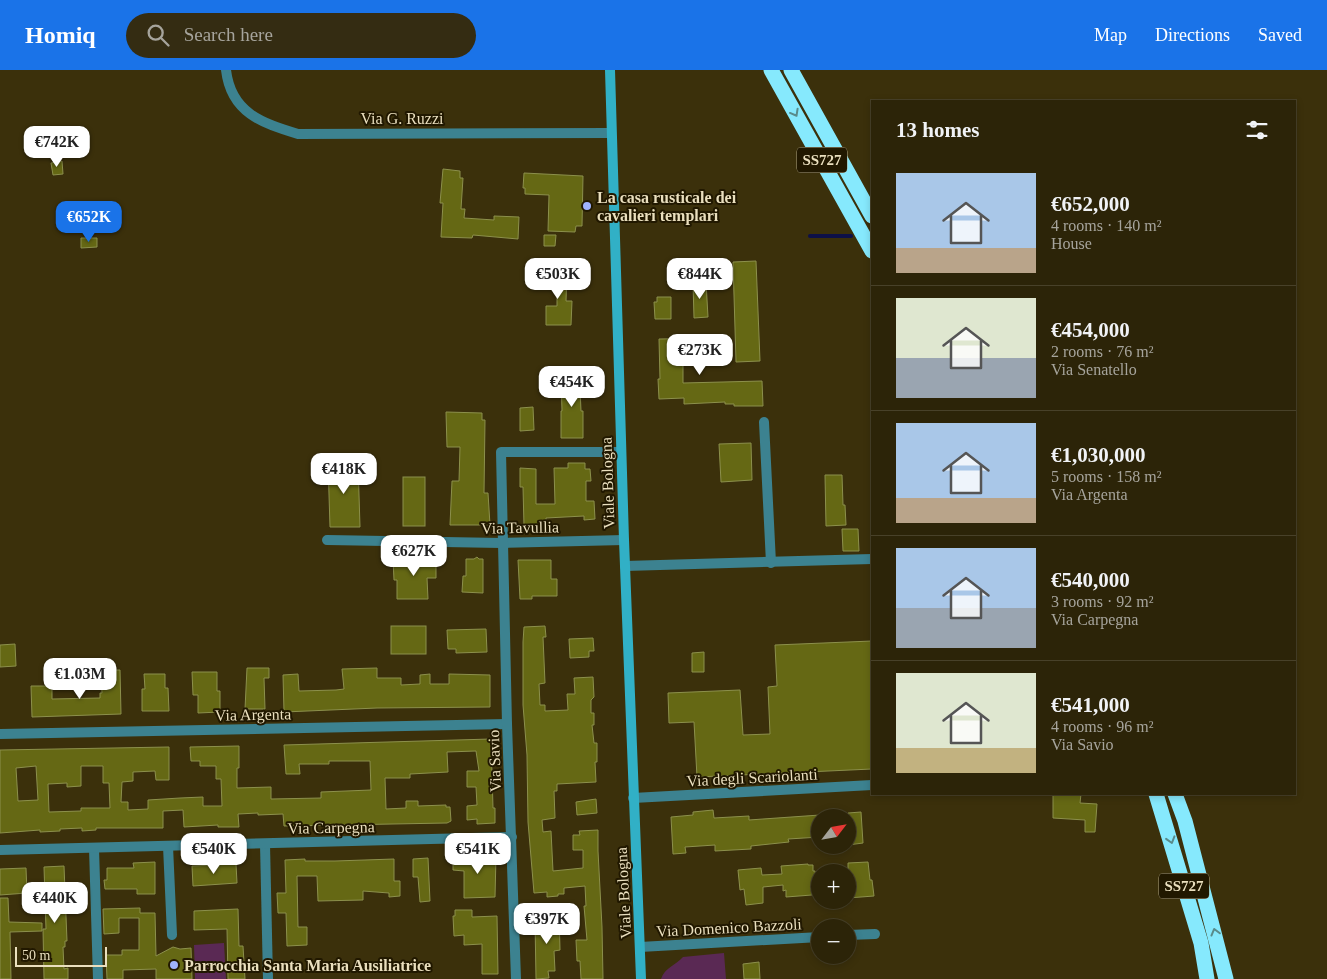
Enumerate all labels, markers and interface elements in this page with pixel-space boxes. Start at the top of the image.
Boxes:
search box [126,13,476,58]
icon: search [144,21,172,49]
text: Homiq [25,22,96,48]
text: Search here [184,24,273,45]
text: Map [1094,25,1127,45]
text: Directions [1155,25,1230,45]
text: Saved [1258,25,1302,45]
one-way arrow [789,107,799,116]
street label: Via G. Ruzzi [360,110,444,127]
icon: filters [1243,116,1271,144]
text: 13 homes [896,118,979,142]
pin: €742K [22,126,92,168]
text: €742K [35,133,79,150]
road number: SS727 [797,148,847,172]
place label: La casa rusticale dei cavalieri templari [597,189,737,225]
text: €652,000 [1051,192,1130,216]
icon: home [936,193,996,253]
pin: €652K [54,200,124,243]
marker: La casa rusticale dei cavalieri templari [581,200,593,212]
text: €652K [67,208,111,225]
text: 4 rooms · 140 m² [1051,217,1162,234]
text: House [1051,235,1092,252]
pin: €503K [523,258,593,300]
pin: €844K [665,258,735,300]
text: €503K [536,265,580,282]
text: €844K [678,265,722,282]
icon: home [936,318,996,378]
text: €454,000 [1051,318,1130,342]
pin: €273K [665,334,735,376]
text: €273K [678,341,722,358]
text: 2 rooms · 76 m² [1051,343,1154,360]
text: Via Senatello [1051,361,1137,378]
pin: €454K [537,366,607,408]
text: €454K [550,373,594,390]
street label: Viale Bologna [597,437,619,529]
icon: home [936,443,996,503]
text: €1,030,000 [1051,443,1146,467]
pin: €418K [309,452,379,495]
text: €418K [322,460,366,477]
text: 5 rooms · 158 m² [1051,468,1162,485]
text: Via Argenta [1051,486,1128,503]
street label: Via Tavullia [481,518,559,537]
pin: €627K [379,534,449,577]
text: €627K [392,542,436,559]
icon: home [936,568,996,628]
text: €540,000 [1051,568,1130,592]
text: 3 rooms · 92 m² [1051,593,1154,610]
text: Via Carpegna [1051,611,1138,628]
pin: €1.03M [39,658,121,700]
text: €1.03M [54,665,106,682]
icon: home [936,693,996,753]
text: €541,000 [1051,693,1130,717]
street label: Via Argenta [215,705,291,725]
text: 4 rooms · 96 m² [1051,718,1154,735]
street label: Via Savio [485,729,504,793]
text: Via Savio [1051,736,1114,753]
street label: Via degli Scariolanti [686,766,819,790]
north arrow [811,809,856,854]
map controls [811,809,856,964]
street label: Via Carpegna [287,818,375,838]
pin: €540K [179,832,249,875]
pin: €541K [443,832,513,875]
one-way arrow [1165,836,1175,844]
text: €540K [192,840,236,857]
text: €541K [456,840,500,857]
street label: Viale Bologna [613,847,635,939]
button: + [811,864,856,909]
road number: SS727 [1159,874,1209,898]
pin: €440K [20,882,90,924]
text: €440K [33,889,77,906]
pin: €397K [512,902,582,945]
text: €397K [525,910,569,927]
street label: Via Domenico Bazzoli [656,915,803,940]
button: − [811,919,856,964]
one-way arrow [1210,928,1220,936]
scale bar [15,944,108,967]
text: 50 m [22,948,50,963]
place label: Parrocchia Santa Maria Ausiliatrice [184,957,431,974]
marker: Parrocchia Santa Maria Ausiliatrice [168,959,180,971]

